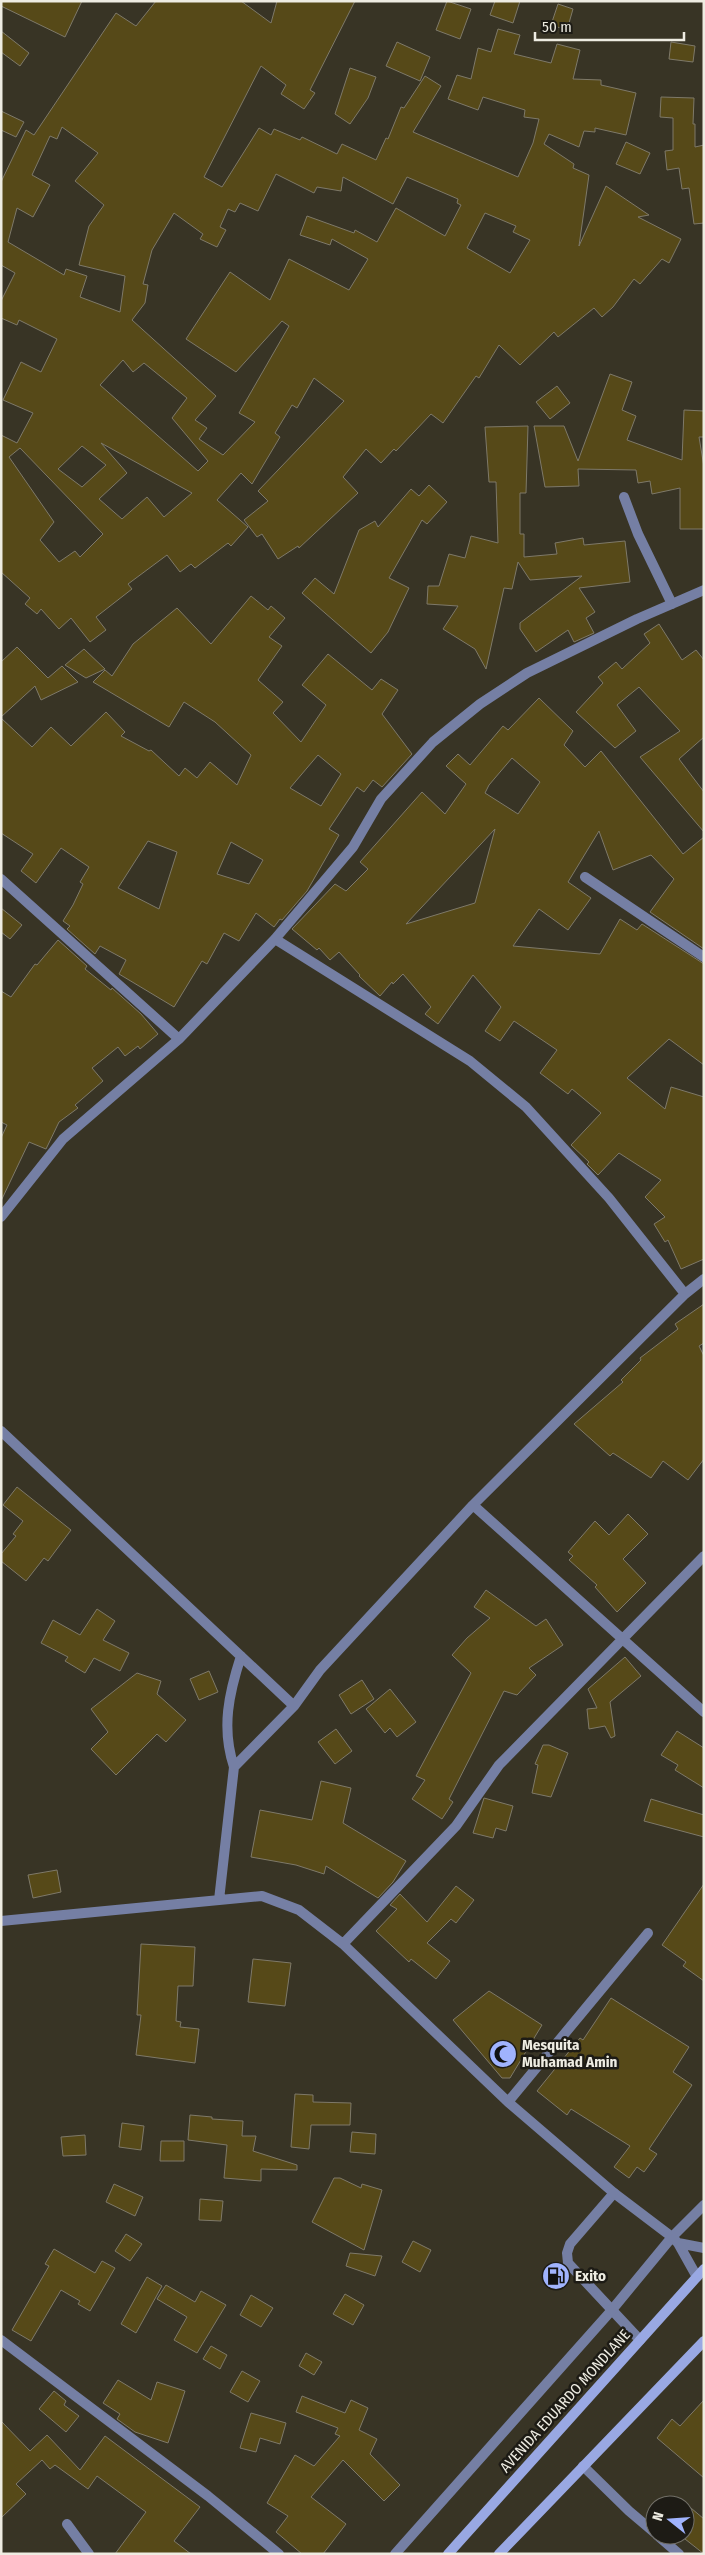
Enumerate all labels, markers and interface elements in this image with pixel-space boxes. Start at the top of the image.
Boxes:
scale bar [535,10,684,42]
text: 50 m [542,18,572,36]
place label: Mesquita Muhamad Amin [522,2036,618,2071]
mosque icon: Mesquita Muhamad Amin [488,2039,518,2069]
fuel station icon: Exito [541,2261,571,2291]
place label: Exito [575,2267,606,2285]
street label: AVENIDA EDUARDO MONDLANE [496,2326,634,2476]
north arrow [645,2495,695,2545]
text: N [649,2510,667,2523]

